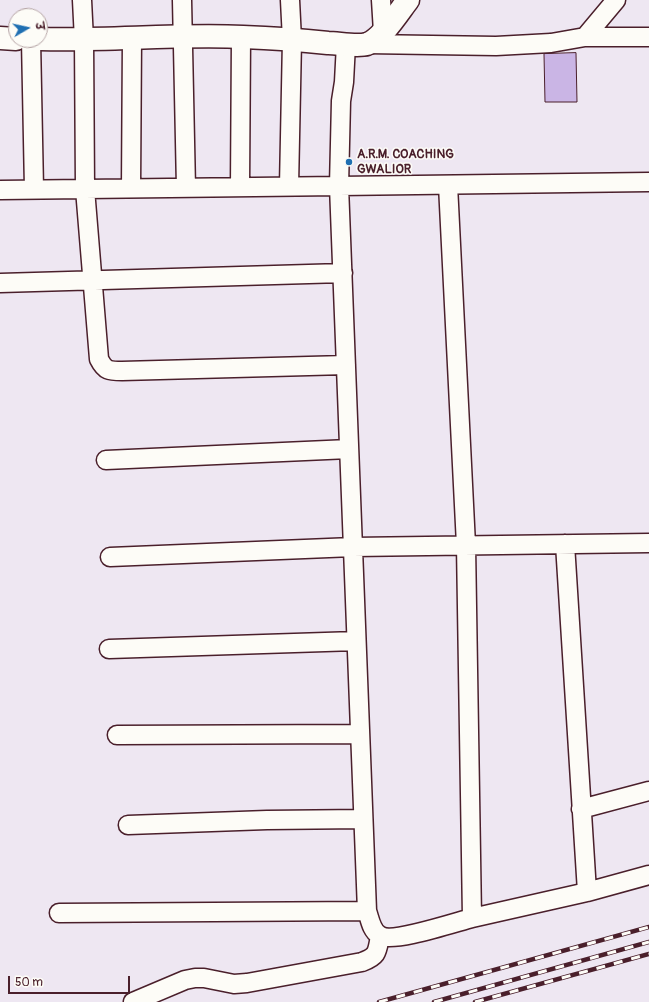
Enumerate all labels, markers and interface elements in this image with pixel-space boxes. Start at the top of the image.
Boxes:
north arrow [8,8,48,48]
text: उ [32,22,46,31]
place label: A.R.M. COACHING GWALIOR [357,147,454,178]
marker: A.R.M. COACHING GWALIOR [344,157,354,167]
scale bar [10,968,132,994]
text: 50 m [15,975,43,990]

